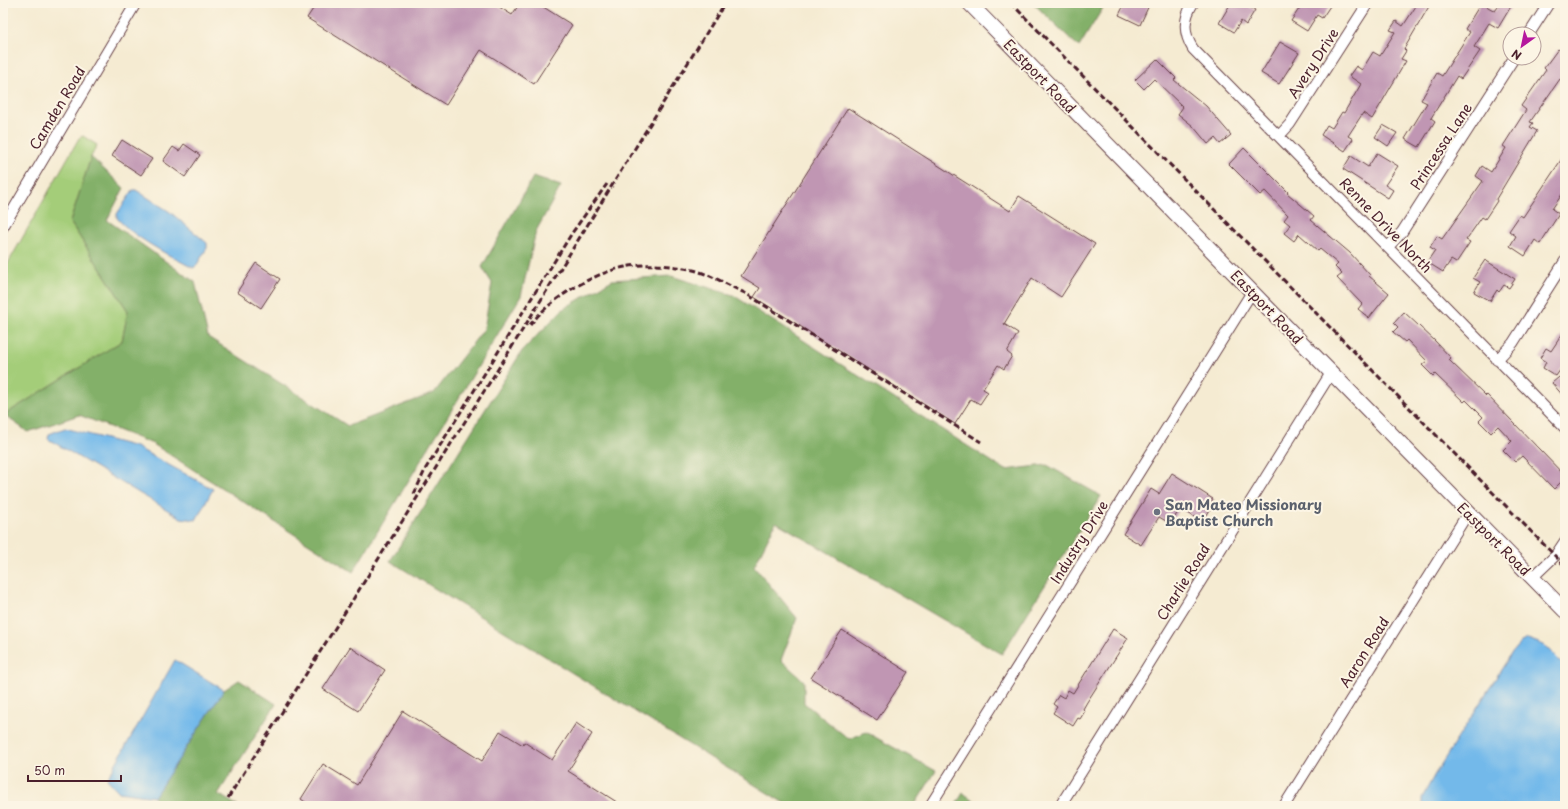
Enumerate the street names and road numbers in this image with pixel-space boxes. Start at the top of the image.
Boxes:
street label: Avery Drive [1282,24,1344,102]
street label: Eastport Road [999,34,1081,118]
street label: Camden Road [24,62,90,154]
street label: Princessa Lane [1405,98,1477,194]
street label: Renne Drive North [1335,173,1437,277]
street label: Eastport Road [1226,265,1308,349]
street label: Industry Drive [1045,496,1113,588]
street label: Eastport Road [1453,498,1535,580]
street label: Charlie Road [1151,540,1215,624]
street label: Aaron Road [1334,613,1394,691]

